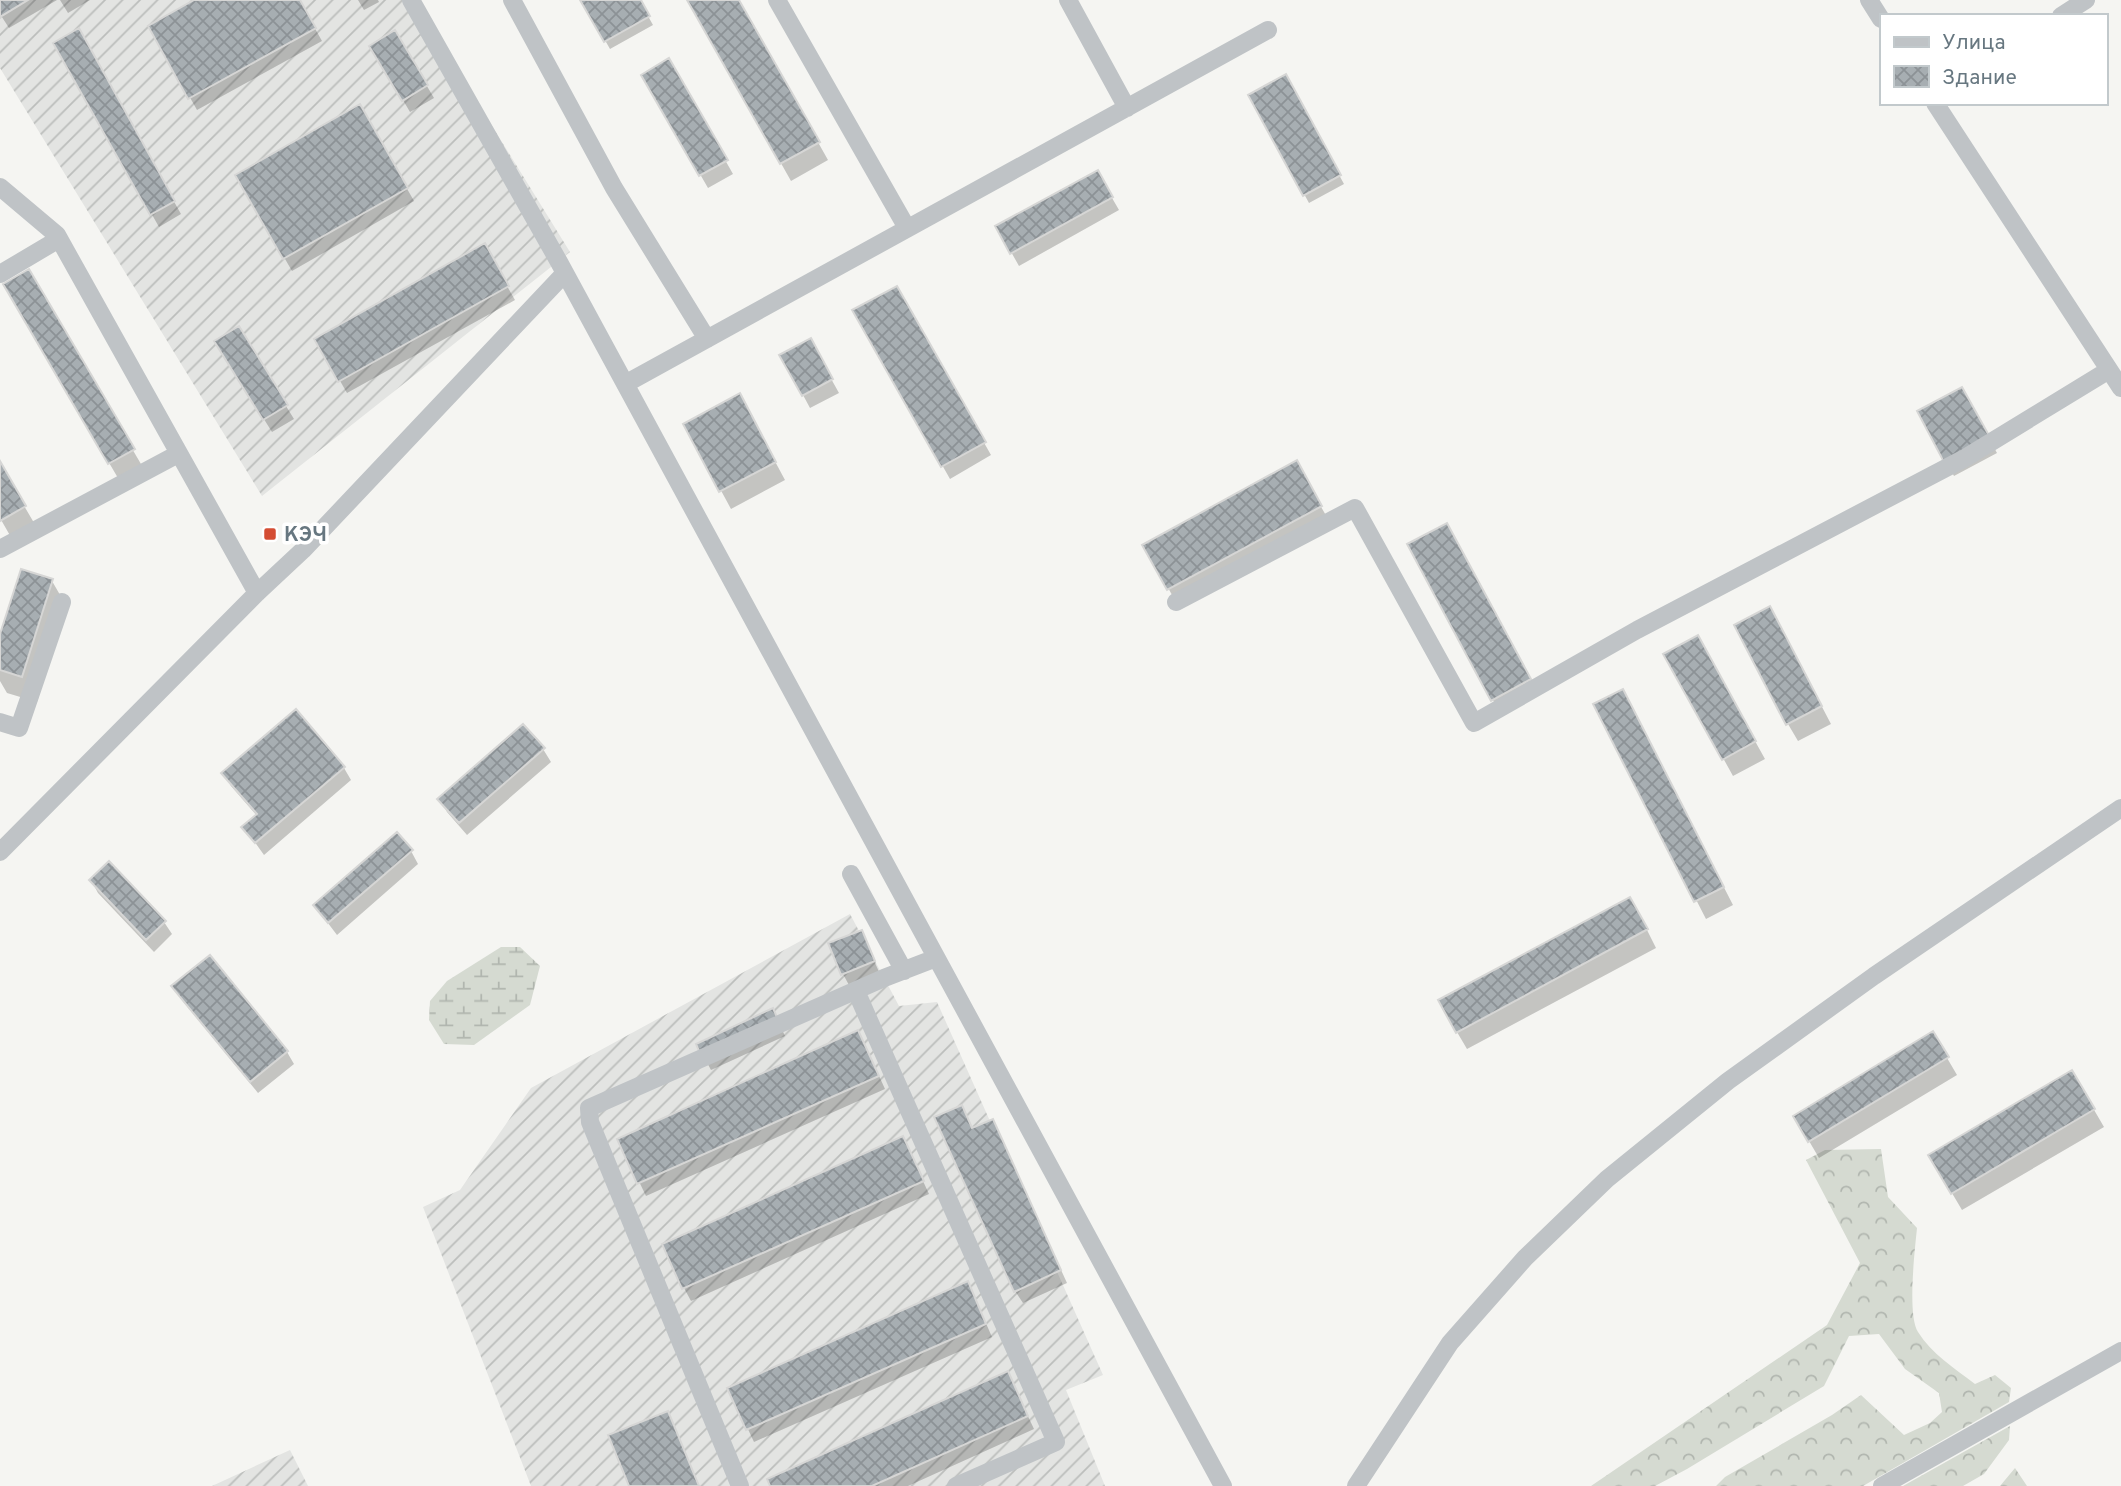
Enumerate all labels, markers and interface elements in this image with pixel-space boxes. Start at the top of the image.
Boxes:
legend [1880,14,2107,105]
text: Улица [1942,30,2006,57]
text: Здание [1942,65,2017,92]
place label: КЭЧ [284,522,327,549]
marker: КЭЧ [262,526,278,542]

